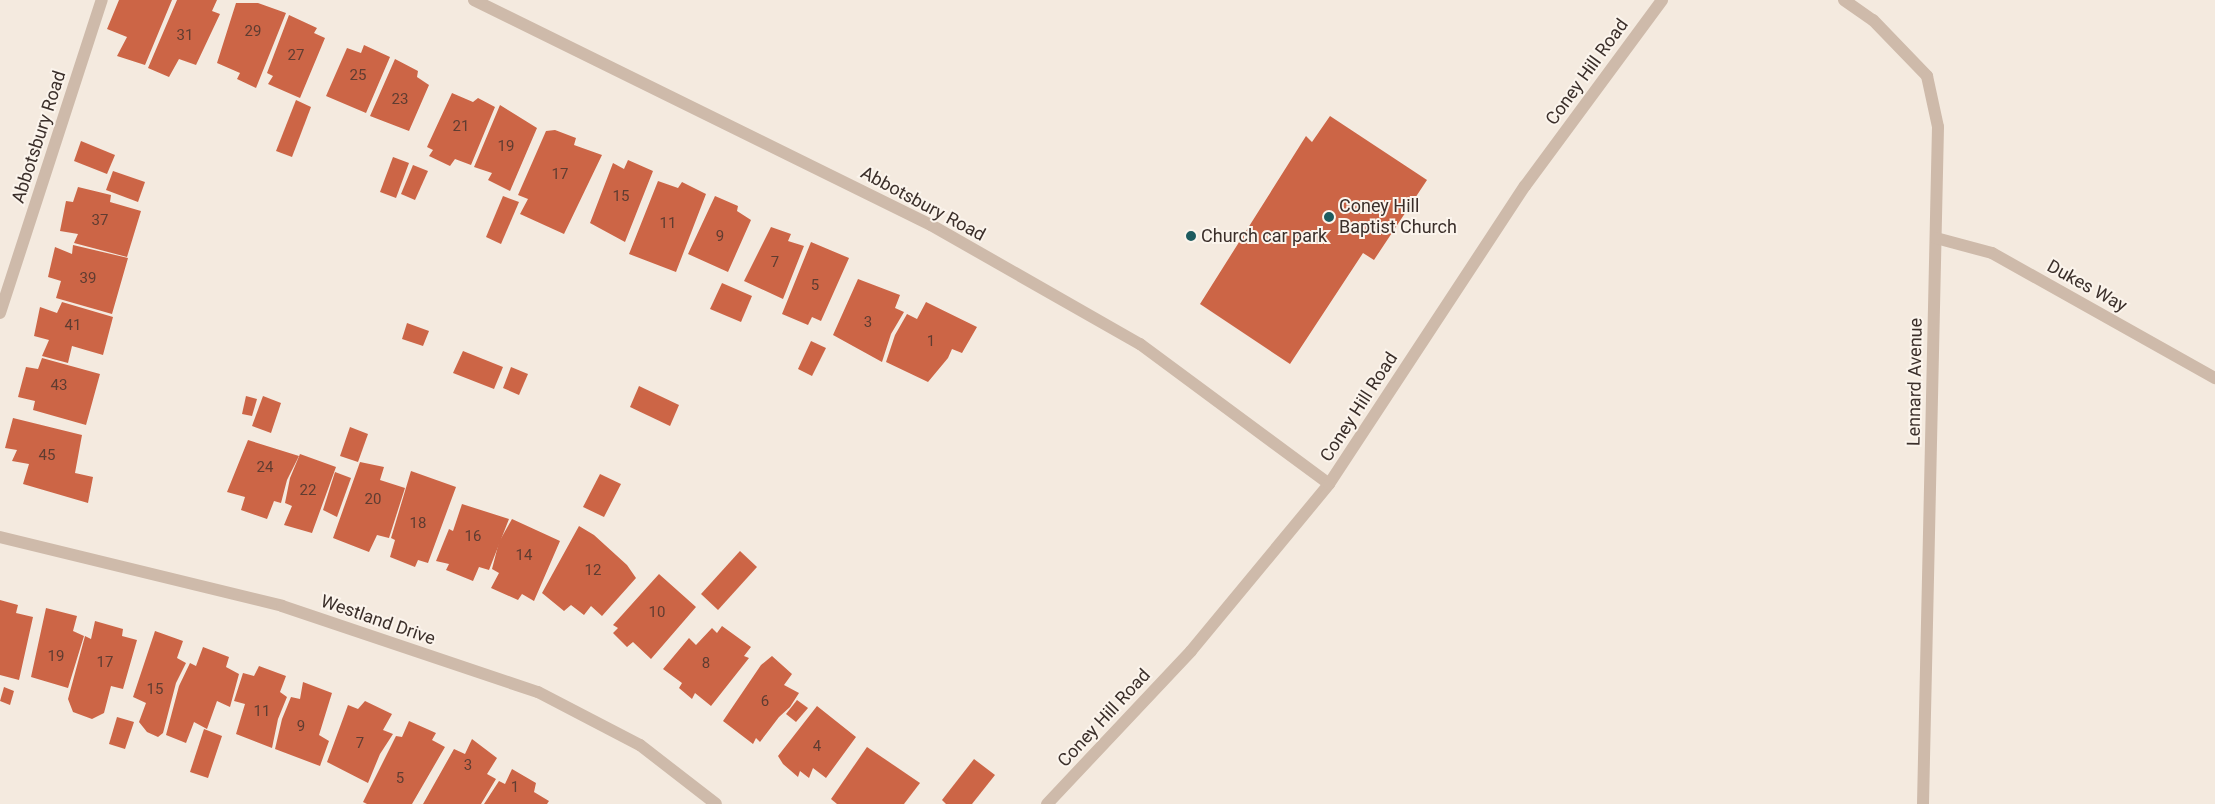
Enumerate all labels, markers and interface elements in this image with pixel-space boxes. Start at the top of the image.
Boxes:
street label: Coney Hill Road [1541,15,1633,129]
house number: 29 [245,23,261,41]
house number: 31 [177,27,193,45]
house number: 27 [288,47,304,65]
house number: 25 [350,67,366,85]
street label: Abbotsbury Road [7,68,71,206]
house number: 23 [392,91,408,109]
house number: 21 [453,118,469,136]
house number: 19 [498,138,514,156]
street label: Abbotsbury Road [857,162,989,246]
house number: 17 [552,166,568,184]
house number: 15 [613,188,629,206]
place label: Coney Hill Baptist Church [1339,196,1457,238]
marker: Coney Hill Baptist Church [1323,211,1335,223]
house number: 37 [92,212,108,230]
house number: 11 [660,215,676,233]
place label: Church car park [1201,225,1327,247]
house number: 9 [716,228,724,246]
marker: Church car park [1185,230,1197,242]
house number: 7 [771,254,779,272]
street label: Dukes Way [2043,255,2131,317]
house number: 39 [80,270,96,288]
house number: 5 [811,277,819,295]
house number: 3 [864,314,872,332]
house number: 41 [65,317,81,335]
street label: Lennard Avenue [1903,318,1927,446]
house number: 1 [927,333,935,351]
street label: Coney Hill Road [1316,348,1402,466]
house number: 43 [51,377,67,395]
house number: 45 [39,447,55,465]
house number: 24 [257,459,273,477]
house number: 22 [300,482,316,500]
house number: 20 [365,491,381,509]
house number: 18 [410,515,426,533]
house number: 16 [465,528,481,546]
house number: 14 [516,547,532,565]
house number: 12 [585,562,601,580]
street label: Westland Drive [318,590,438,650]
house number: 10 [649,604,665,622]
house number: 19 [48,648,64,666]
house number: 17 [97,654,113,672]
house number: 8 [702,655,710,673]
street label: Coney Hill Road [1053,665,1155,771]
house number: 15 [147,681,163,699]
house number: 6 [761,693,769,711]
house number: 11 [254,703,270,721]
house number: 9 [297,718,305,736]
house number: 7 [356,735,364,753]
house number: 4 [813,738,821,756]
house number: 3 [464,757,472,775]
house number: 5 [396,770,404,788]
house number: 1 [511,779,519,797]

